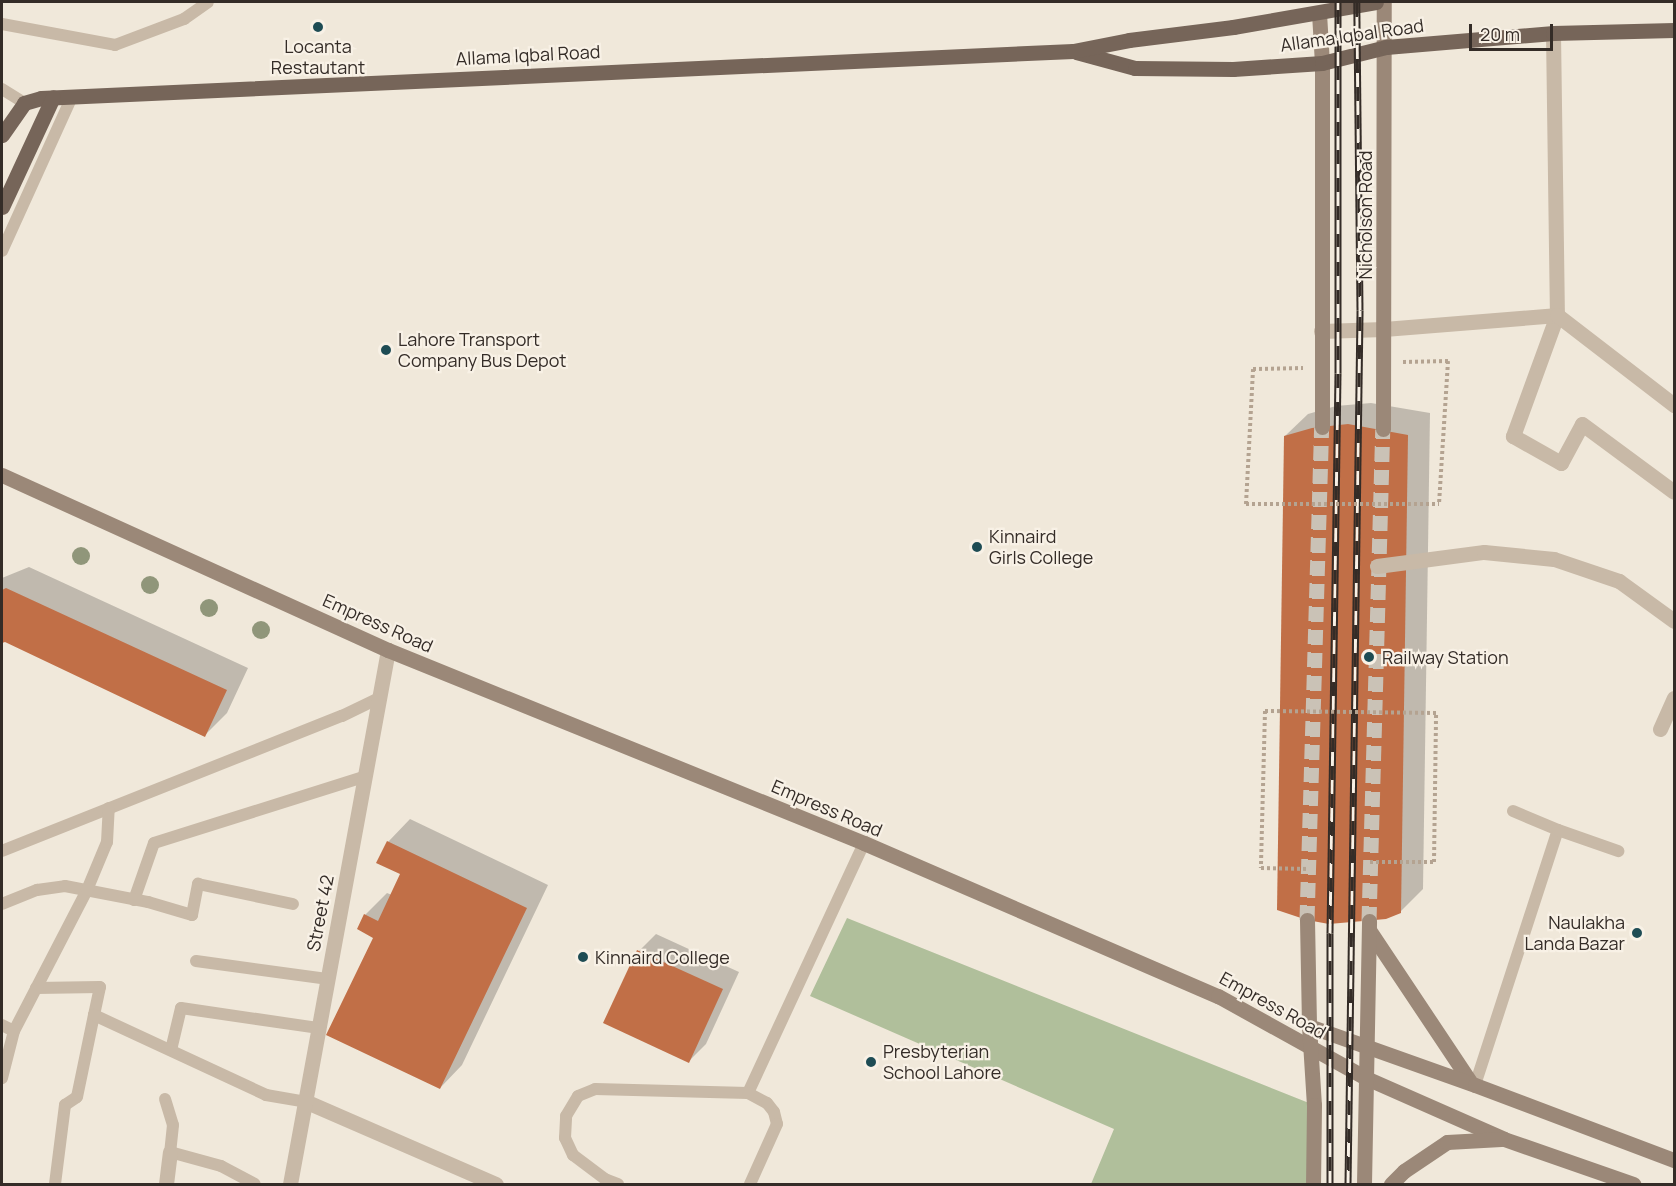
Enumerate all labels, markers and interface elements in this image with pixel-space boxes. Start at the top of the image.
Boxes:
scale bar [1472,12,1556,50]
street label: Allama Iqbal Road [1279,14,1425,56]
marker: Locanta Restautant [311,20,325,34]
text: 20 m [1480,22,1520,46]
place label: Locanta Restautant [271,36,365,78]
street label: Allama Iqbal Road [455,40,601,70]
street label: Nicholson Road [1354,150,1376,280]
place label: Lahore Transport Company Bus Depot [398,329,566,372]
marker: Lahore Transport Company Bus Depot [379,343,393,357]
place label: Kinnaird Girls College [989,526,1093,568]
marker: Kinnaird Girls College [970,540,984,554]
street label: Empress Road [320,589,436,657]
place label: Railway Station [1382,646,1509,668]
marker: Railway Station [1360,648,1378,666]
street label: Empress Road [768,775,886,841]
street label: Street 42 [302,873,338,953]
place label: Naulakha Landa Bazar [1524,912,1625,954]
marker: Naulakha Landa Bazar [1630,926,1644,940]
place label: Kinnaird College [595,946,730,968]
marker: Kinnaird College [576,950,590,964]
street label: Empress Road [1216,967,1330,1043]
place label: Presbyterian School Lahore [883,1041,1001,1084]
marker: Presbyterian School Lahore [864,1055,878,1069]

